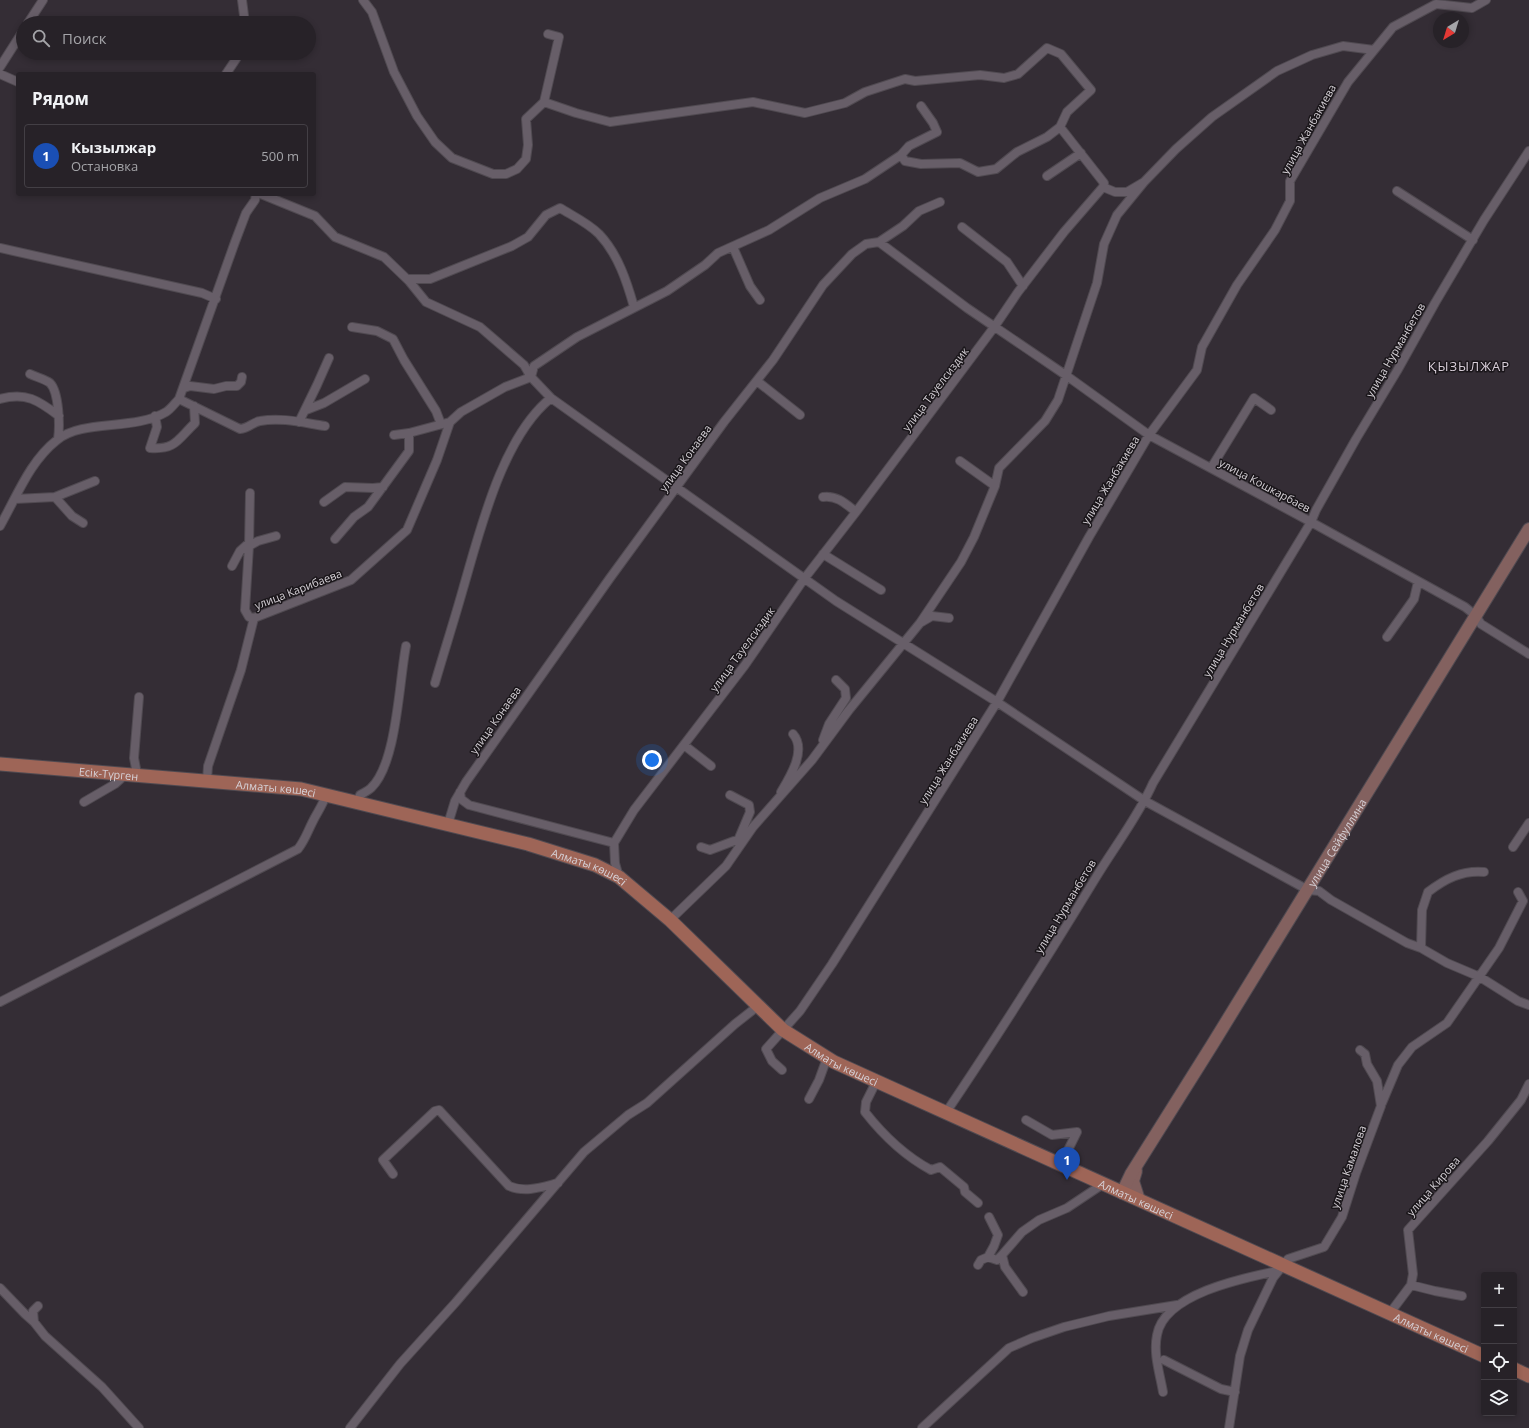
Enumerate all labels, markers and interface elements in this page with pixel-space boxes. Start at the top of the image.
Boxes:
north arrow [1433,12,1469,48]
search box [16,16,316,60]
icon: search [30,27,52,49]
text: Поиск [62,28,106,48]
street label: улица Жанбакиева [1277,81,1339,177]
text: Рядом [32,87,89,110]
text: Кызылжар [71,137,156,157]
text: 1 [42,147,50,165]
text: 500 m [261,147,299,165]
text: Остановка [71,157,138,175]
street label: улица Нурманбетов [1362,300,1428,400]
street label: улица Тауелсиздик [899,344,972,434]
district label: ҚЫЗЫЛЖАР [1428,357,1510,375]
street label: улица Конаева [656,421,714,495]
street label: улица Жанбакиева [1078,433,1142,527]
street label: улица Кошкарбаев [1217,455,1313,515]
street label: улица Карибаева [252,565,344,613]
street label: улица Нурманбетов [1199,580,1267,680]
street label: улица Тауелсиздик [706,603,778,694]
street label: улица Конаева [466,683,524,757]
street label: улица Жанбакиева [915,713,981,807]
your location [642,750,662,770]
street label: Есік-Түрген [78,763,139,783]
street label: Алматы көшесі [235,776,317,800]
street label: улица Сейфуллина [1304,796,1369,889]
street label: Алматы көшесі [550,844,630,888]
street label: улица Нурманбетов [1031,856,1099,956]
street label: Алматы көшесі [803,1038,881,1089]
street label: улица Камалова [1327,1123,1369,1211]
pin: 1 [1054,1147,1080,1180]
street label: улица Кирова [1403,1153,1463,1219]
street label: Алматы көшесі [1097,1175,1176,1222]
map controls [1481,1272,1517,1416]
button: + [1481,1272,1517,1308]
button: − [1481,1308,1517,1344]
street label: Алматы көшесі [1392,1309,1471,1356]
button: locate [1481,1344,1517,1380]
button: layers [1481,1380,1517,1416]

